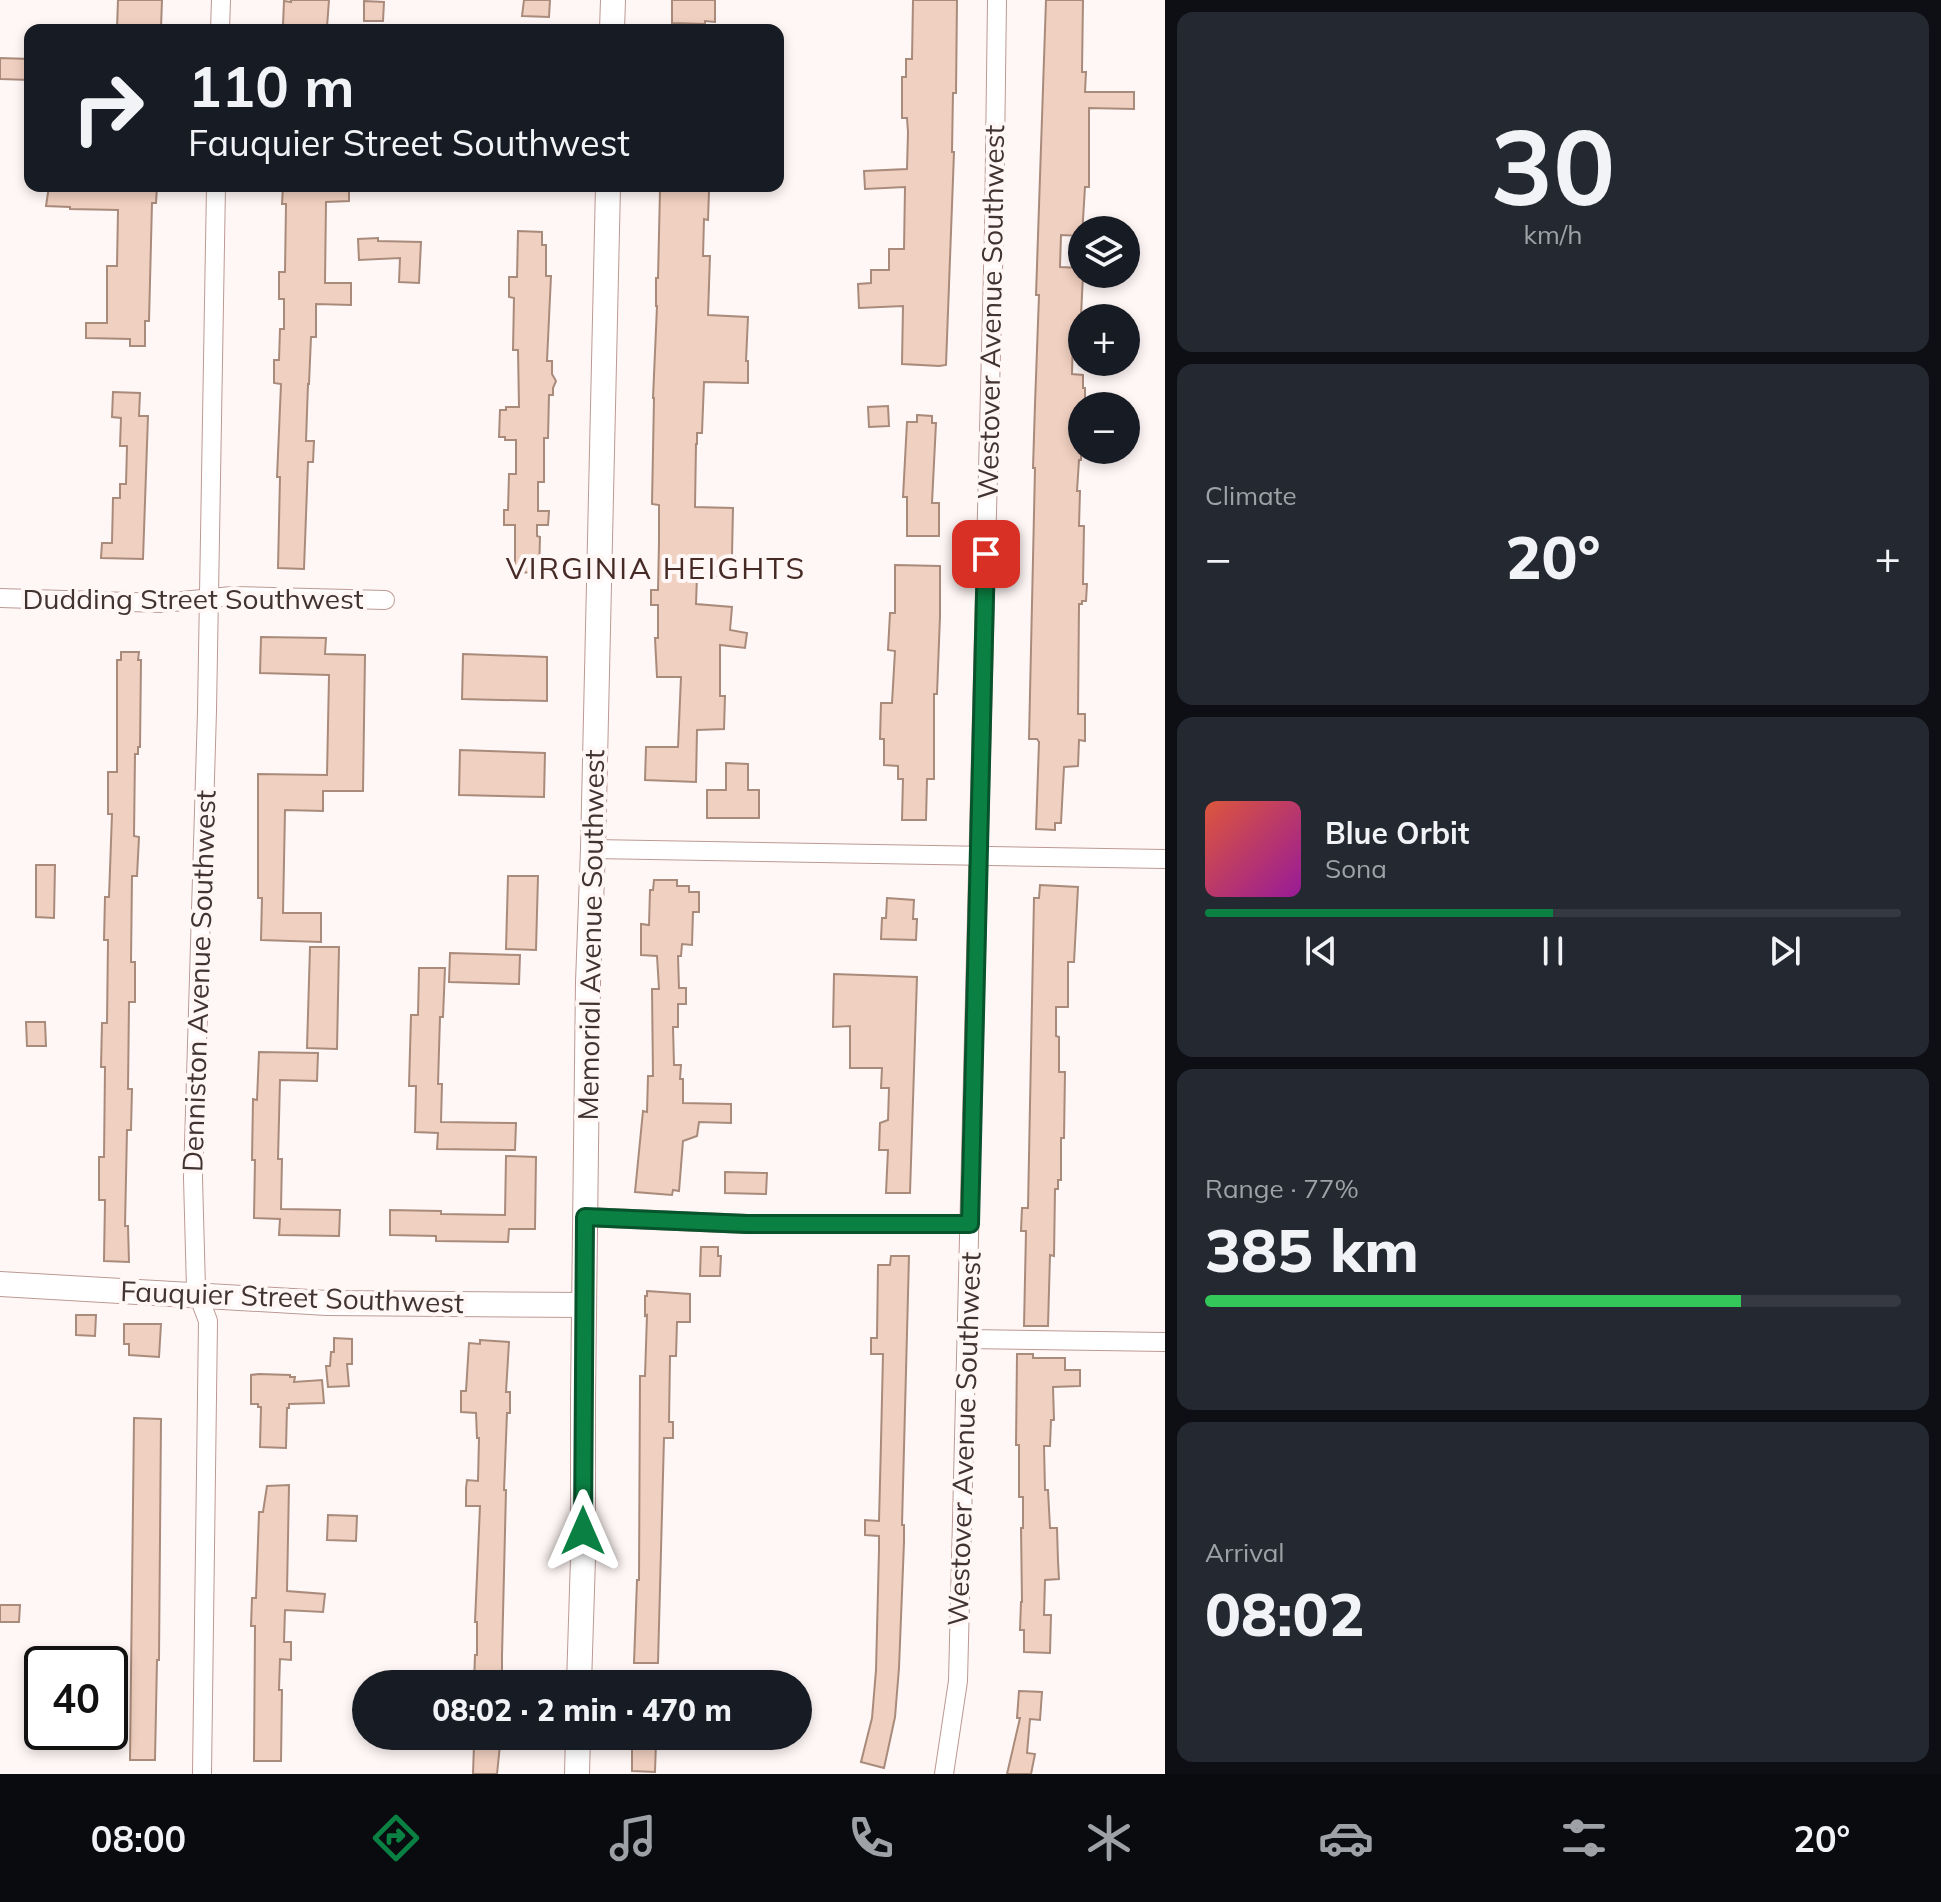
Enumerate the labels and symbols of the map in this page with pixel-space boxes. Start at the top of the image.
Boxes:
street label: Westover Avenue Southwest [970,124,1011,500]
pin [952,520,1020,588]
district label: VIRGINIA HEIGHTS [506,549,806,587]
street label: Dudding Street Southwest [22,581,364,616]
street label: Memorial Avenue Southwest [570,749,611,1121]
street label: Denniston Avenue Southwest [174,789,223,1173]
street label: Westover Avenue Southwest [939,1251,988,1627]
street label: Fauquier Street Southwest [120,1273,465,1320]
position arrow [541,1489,625,1573]
speed limit sign: 40 [24,1646,128,1750]

